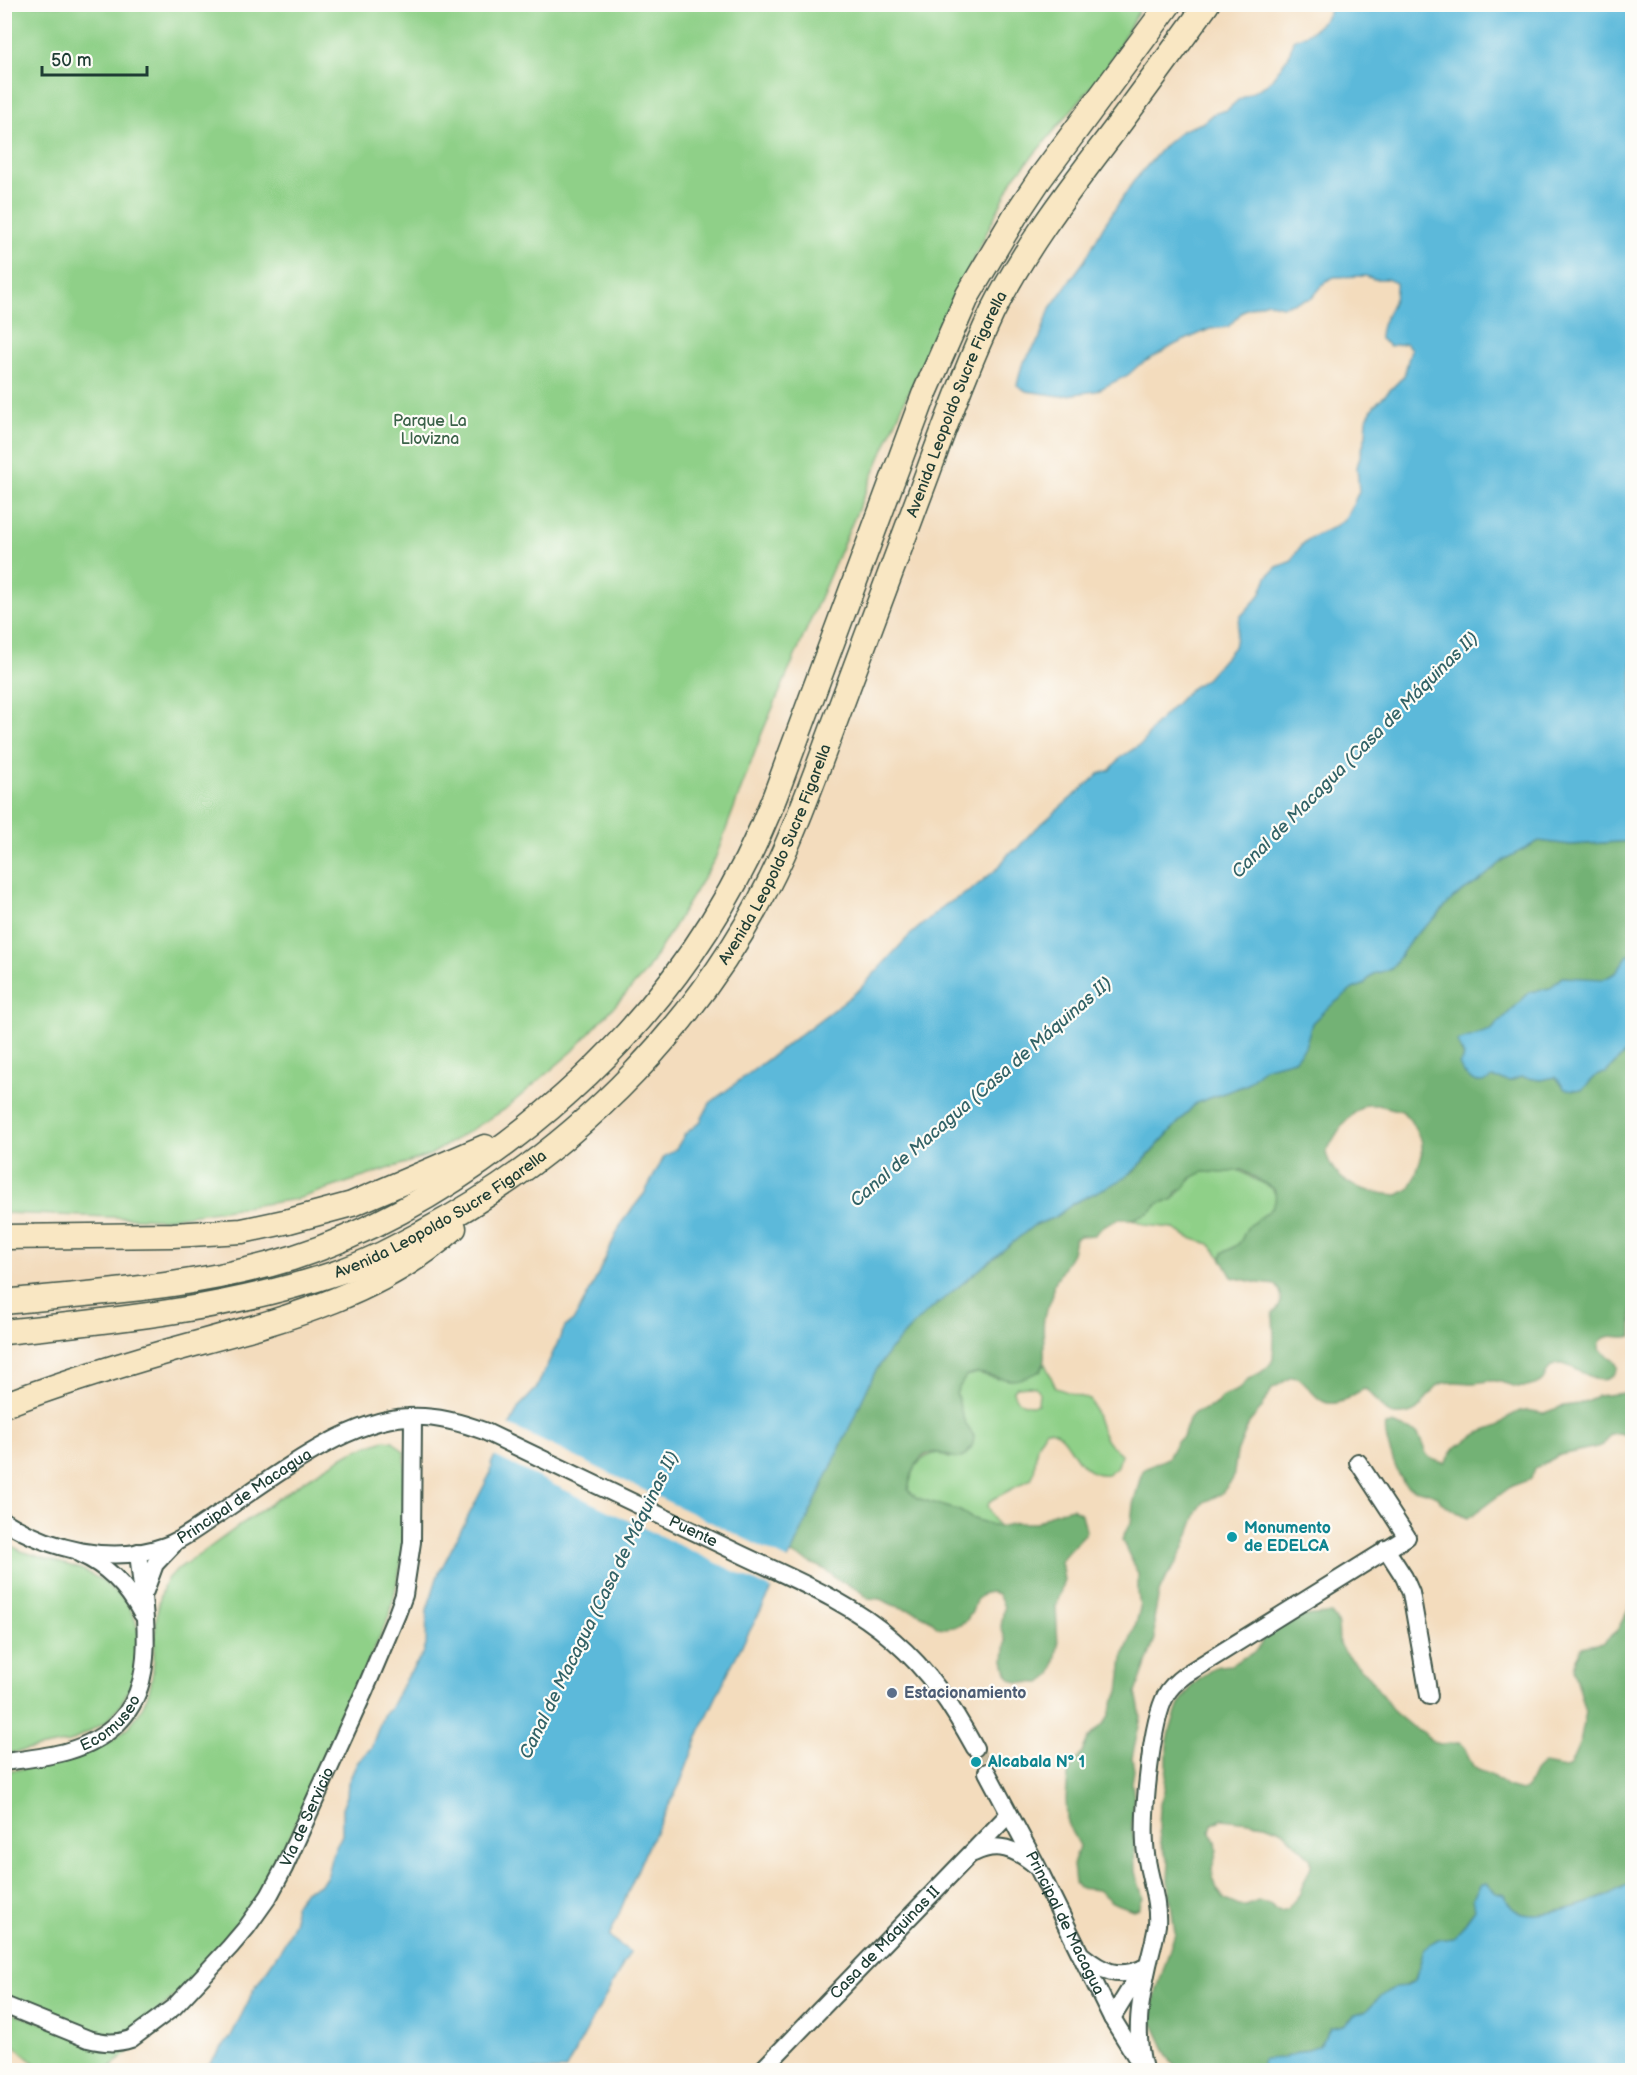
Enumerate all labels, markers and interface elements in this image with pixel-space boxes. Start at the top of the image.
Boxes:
scale bar [42,39,147,77]
text: 50 m [51,50,92,71]
street label: Avenida Leopoldo Sucre Figarella [902,288,1011,520]
park label: Parque La Llovizna [393,412,467,449]
water label: Canal de Macagua (Casa de Máquinas II) [1227,627,1483,883]
street label: Avenida Leopoldo Sucre Figarella [714,742,835,968]
water label: Canal de Macagua (Casa de Máquinas II) [846,972,1116,1211]
street label: Avenida Leopoldo Sucre Figarella [332,1146,550,1282]
street label: Principal de Macagua [174,1445,315,1548]
water label: Canal de Macagua (Casa de Máquinas II) [515,1447,683,1762]
street label: Puente [666,1512,721,1551]
place label: Monumento de EDELCA [1244,1519,1331,1556]
marker: Monumento de EDELCA [1225,1530,1239,1544]
place label: Estacionamiento [904,1684,1026,1703]
marker: Estacionamiento [885,1686,899,1700]
street label: Ecomuseo [77,1692,145,1755]
place label: Alcabala Nº 1 [987,1753,1085,1772]
marker: Alcabala Nº 1 [969,1755,983,1769]
street label: Vía de Servicio [276,1764,338,1870]
street label: Principal de Macagua [1021,1848,1109,1998]
street label: Casa de Máquinas II [826,1882,944,2003]

